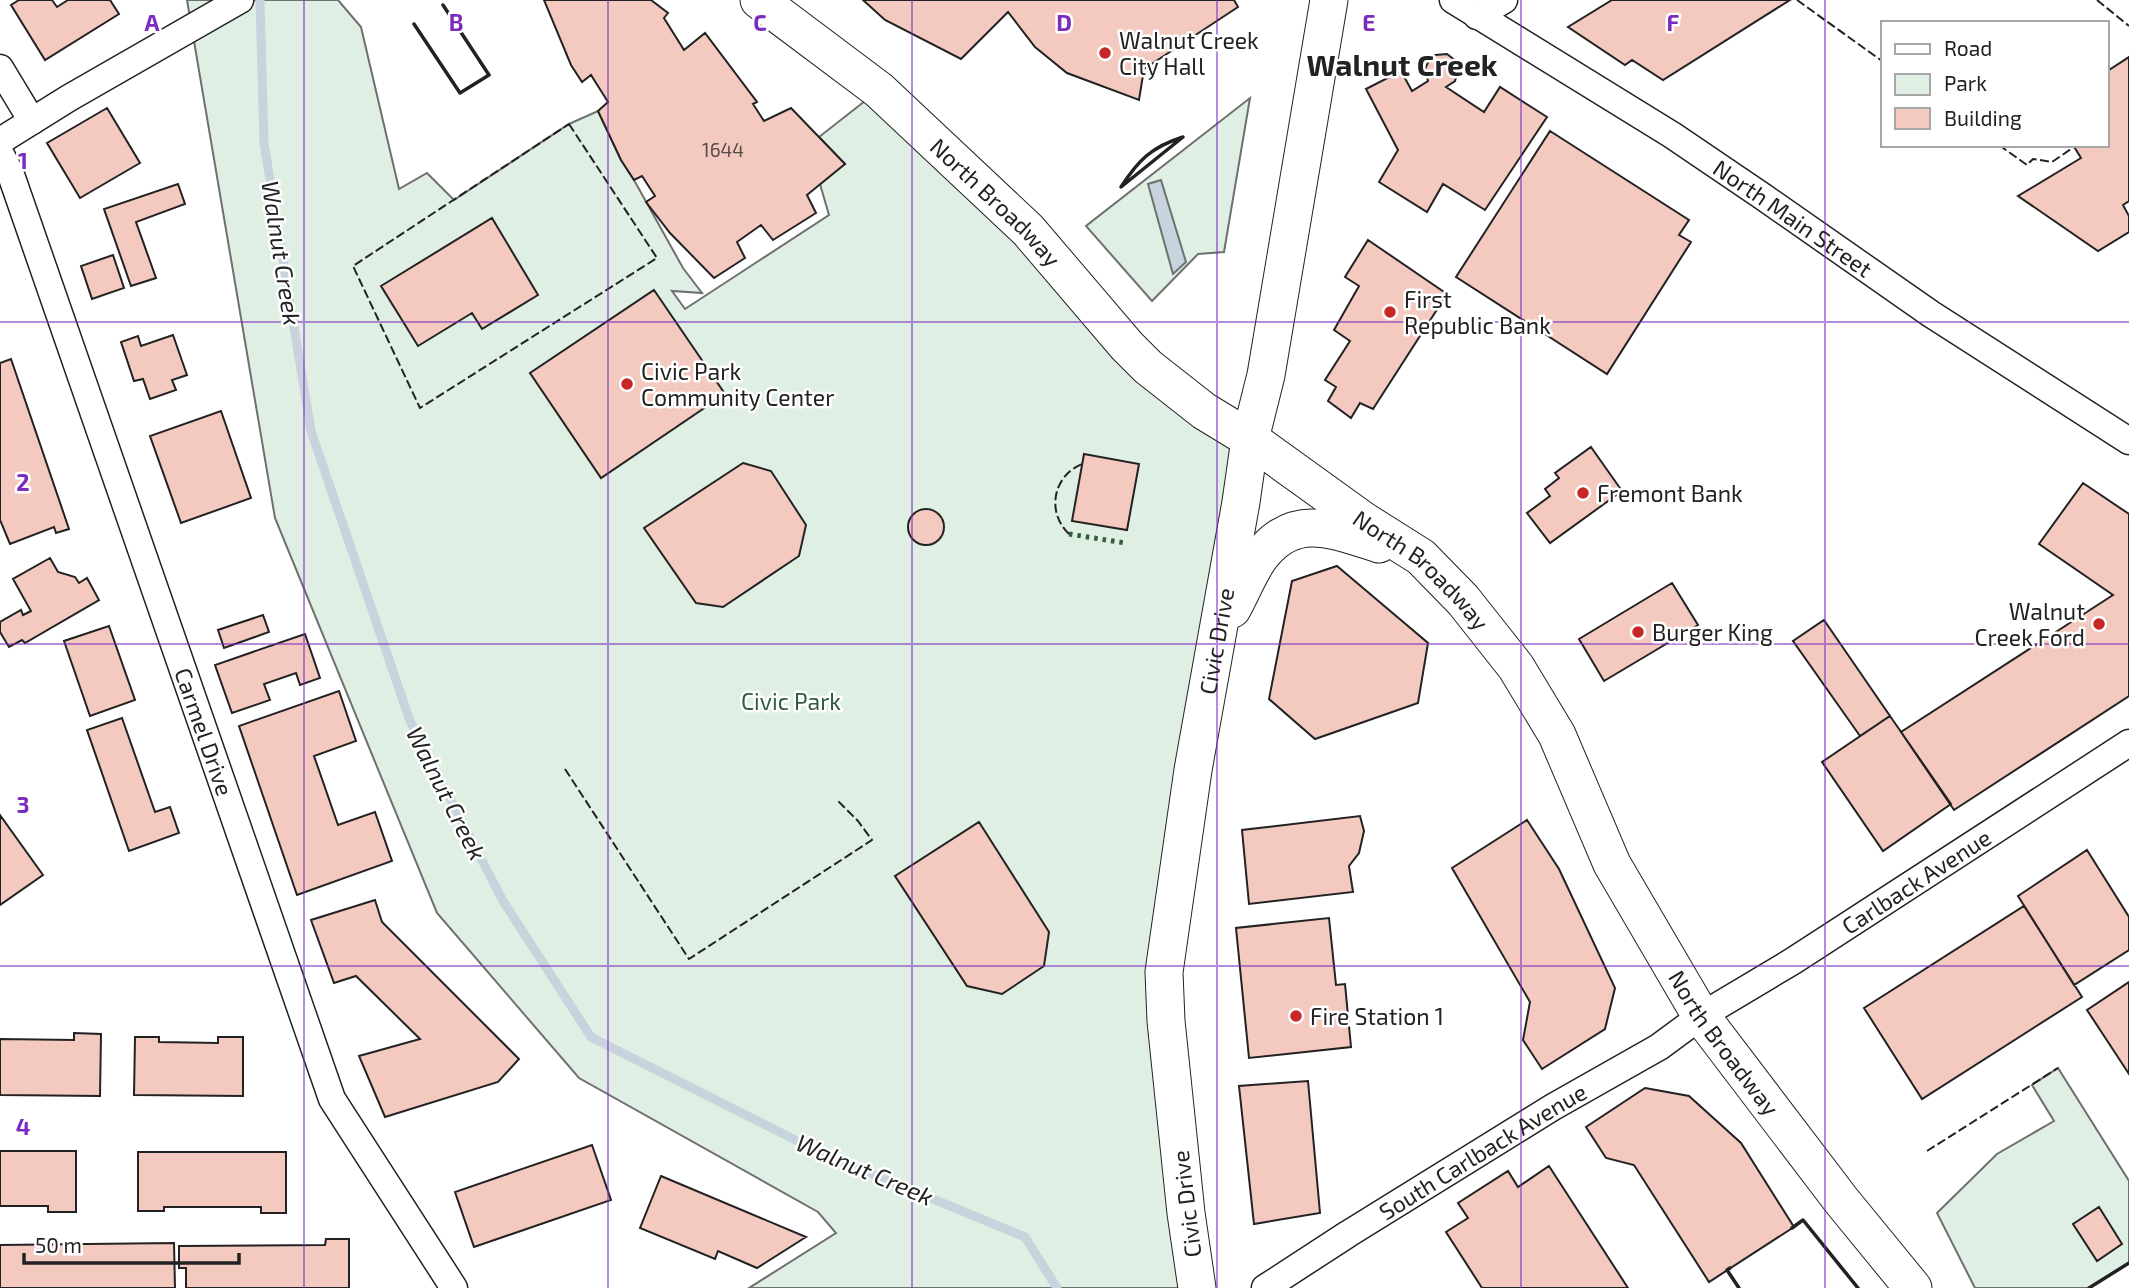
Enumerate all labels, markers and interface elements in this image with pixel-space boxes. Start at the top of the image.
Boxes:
text: A [144,8,160,36]
text: B [449,8,463,36]
text: C [753,8,767,36]
text: D [1056,8,1072,36]
text: E [1362,8,1376,36]
text: F [1667,8,1680,36]
legend [1881,21,2108,147]
place label: Walnut Creek City Hall [1119,26,1259,80]
text: Road [1944,35,1992,60]
marker: Walnut Creek City Hall [1097,45,1113,61]
district label: Walnut Creek [1306,46,1498,82]
text: Park [1944,70,1987,95]
text: Building [1944,105,2022,130]
street label: North Broadway [925,132,1067,272]
house number: 1644 [702,138,744,161]
text: 1 [18,146,28,174]
street label: North Main Street [1708,153,1878,283]
water label: Walnut Creek [256,179,308,327]
place label: First Republic Bank [1404,285,1551,339]
marker: First Republic Bank [1382,304,1398,320]
place label: Civic Park Community Center [641,357,834,411]
marker: Civic Park Community Center [619,376,635,392]
text: 2 [16,468,30,496]
place label: Fremont Bank [1597,479,1743,507]
marker: Fremont Bank [1575,485,1591,501]
street label: North Broadway [1348,504,1495,635]
street label: Civic Drive [1193,585,1239,697]
place label: Walnut Creek Ford [1974,597,2085,651]
marker: Walnut Creek Ford [2091,616,2107,632]
place label: Burger King [1652,618,1773,646]
marker: Burger King [1630,624,1646,640]
street label: Carmel Drive [169,664,240,799]
park label: Civic Park [741,687,841,715]
water label: Walnut Creek [401,721,493,865]
text: 3 [16,790,30,818]
street label: Carlback Avenue [1836,823,1996,940]
street label: North Broadway [1663,965,1785,1121]
place label: Fire Station 1 [1310,1002,1444,1030]
marker: Fire Station 1 [1288,1008,1304,1024]
street label: South Carlback Avenue [1374,1077,1591,1225]
text: 4 [16,1112,30,1140]
water label: Walnut Creek [792,1127,938,1211]
street label: Civic Drive [1166,1149,1206,1259]
scale bar [24,1222,240,1266]
text: 50 m [35,1232,82,1257]

